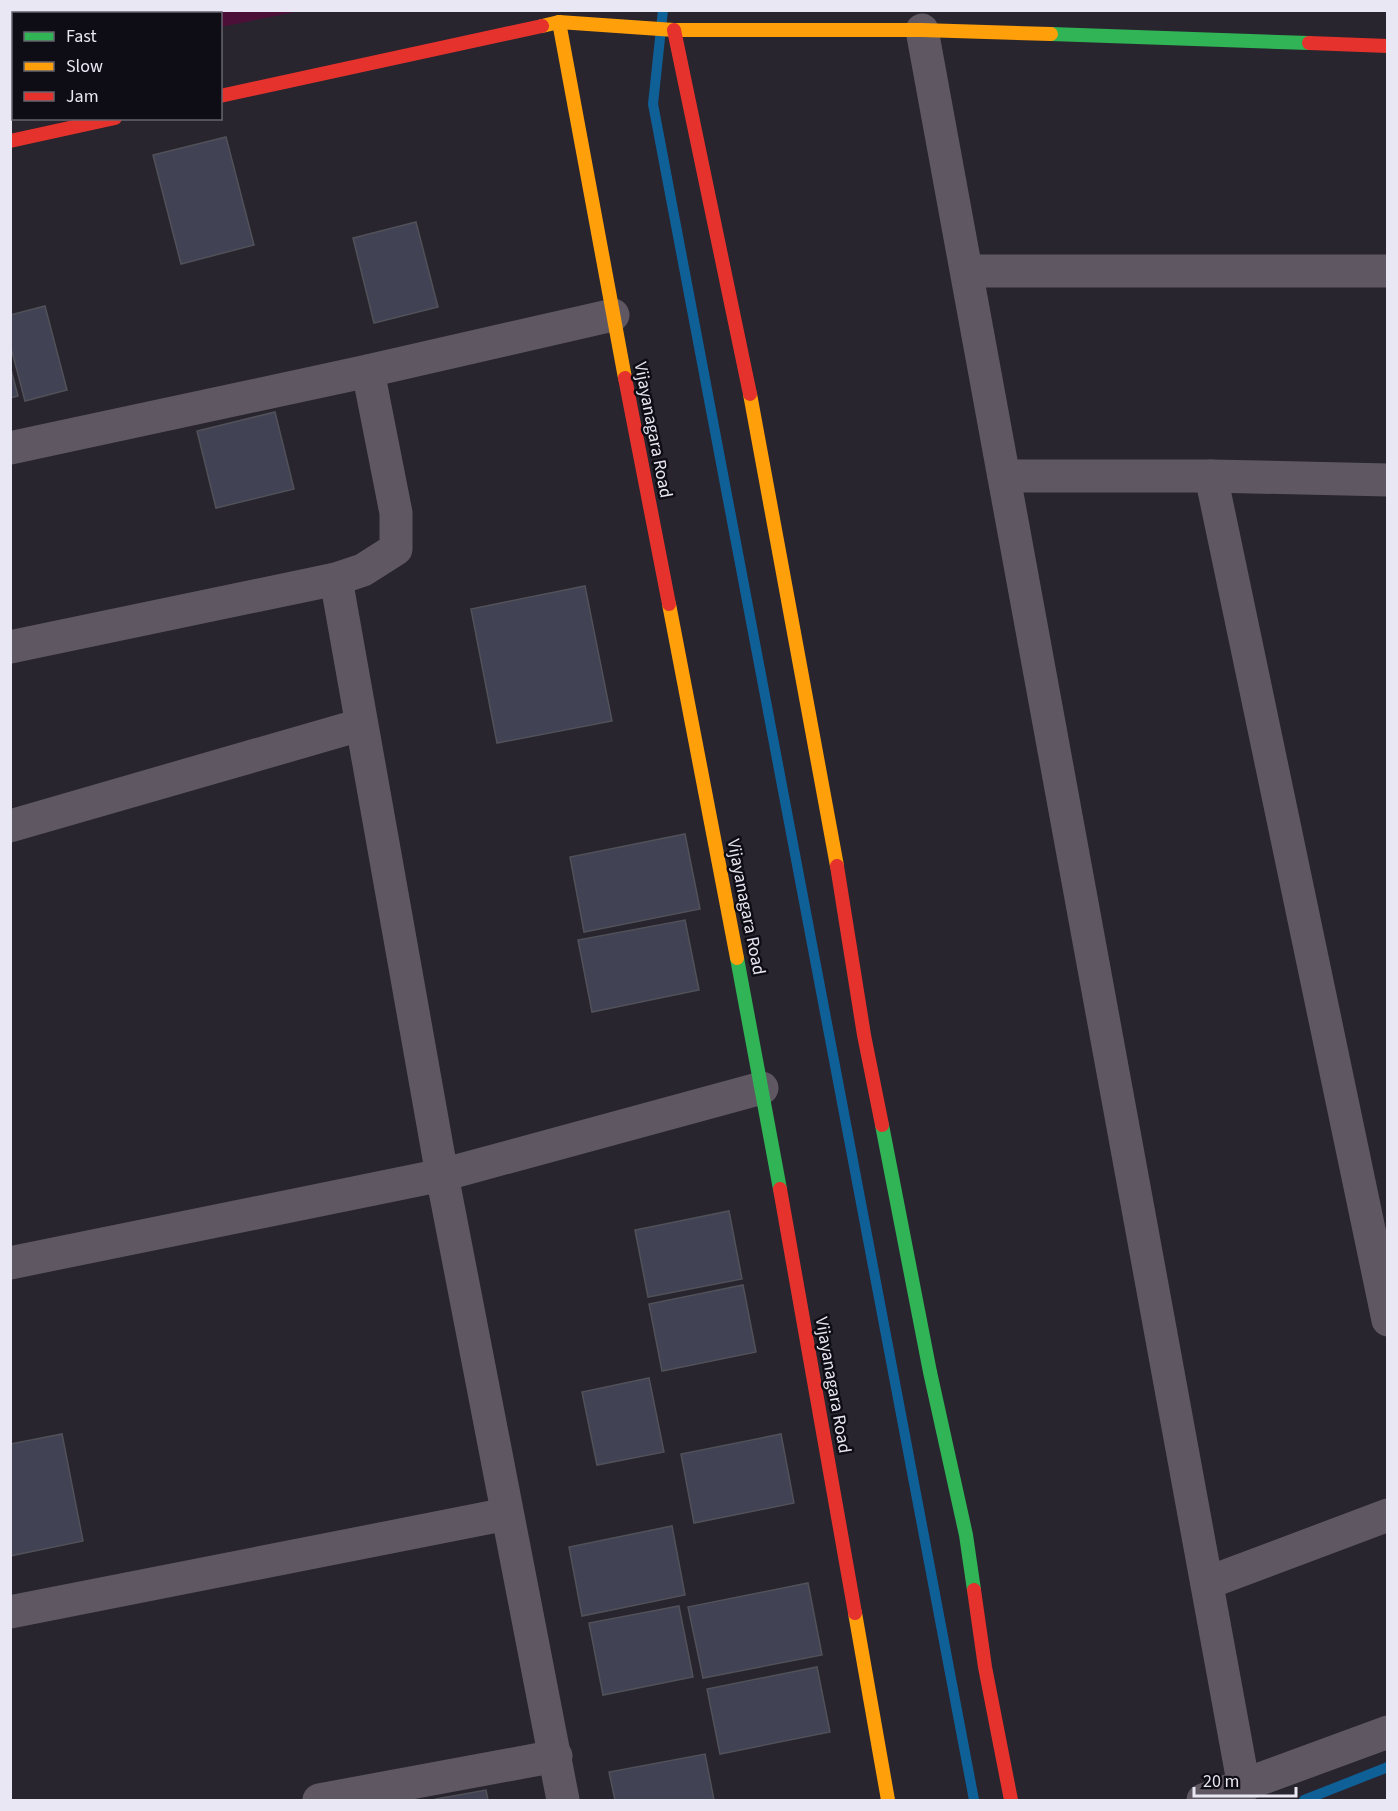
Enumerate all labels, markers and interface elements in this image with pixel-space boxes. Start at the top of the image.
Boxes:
legend [12,12,222,120]
text: Fast [66,24,97,49]
text: Slow [66,54,103,79]
text: Jam [66,84,99,109]
street label: Vijayanagara Road [628,360,678,500]
street label: Vijayanagara Road [721,837,771,977]
street label: Vijayanagara Road [809,1315,857,1455]
scale bar [1194,1760,1296,1798]
text: 20 m [1203,1769,1239,1794]

